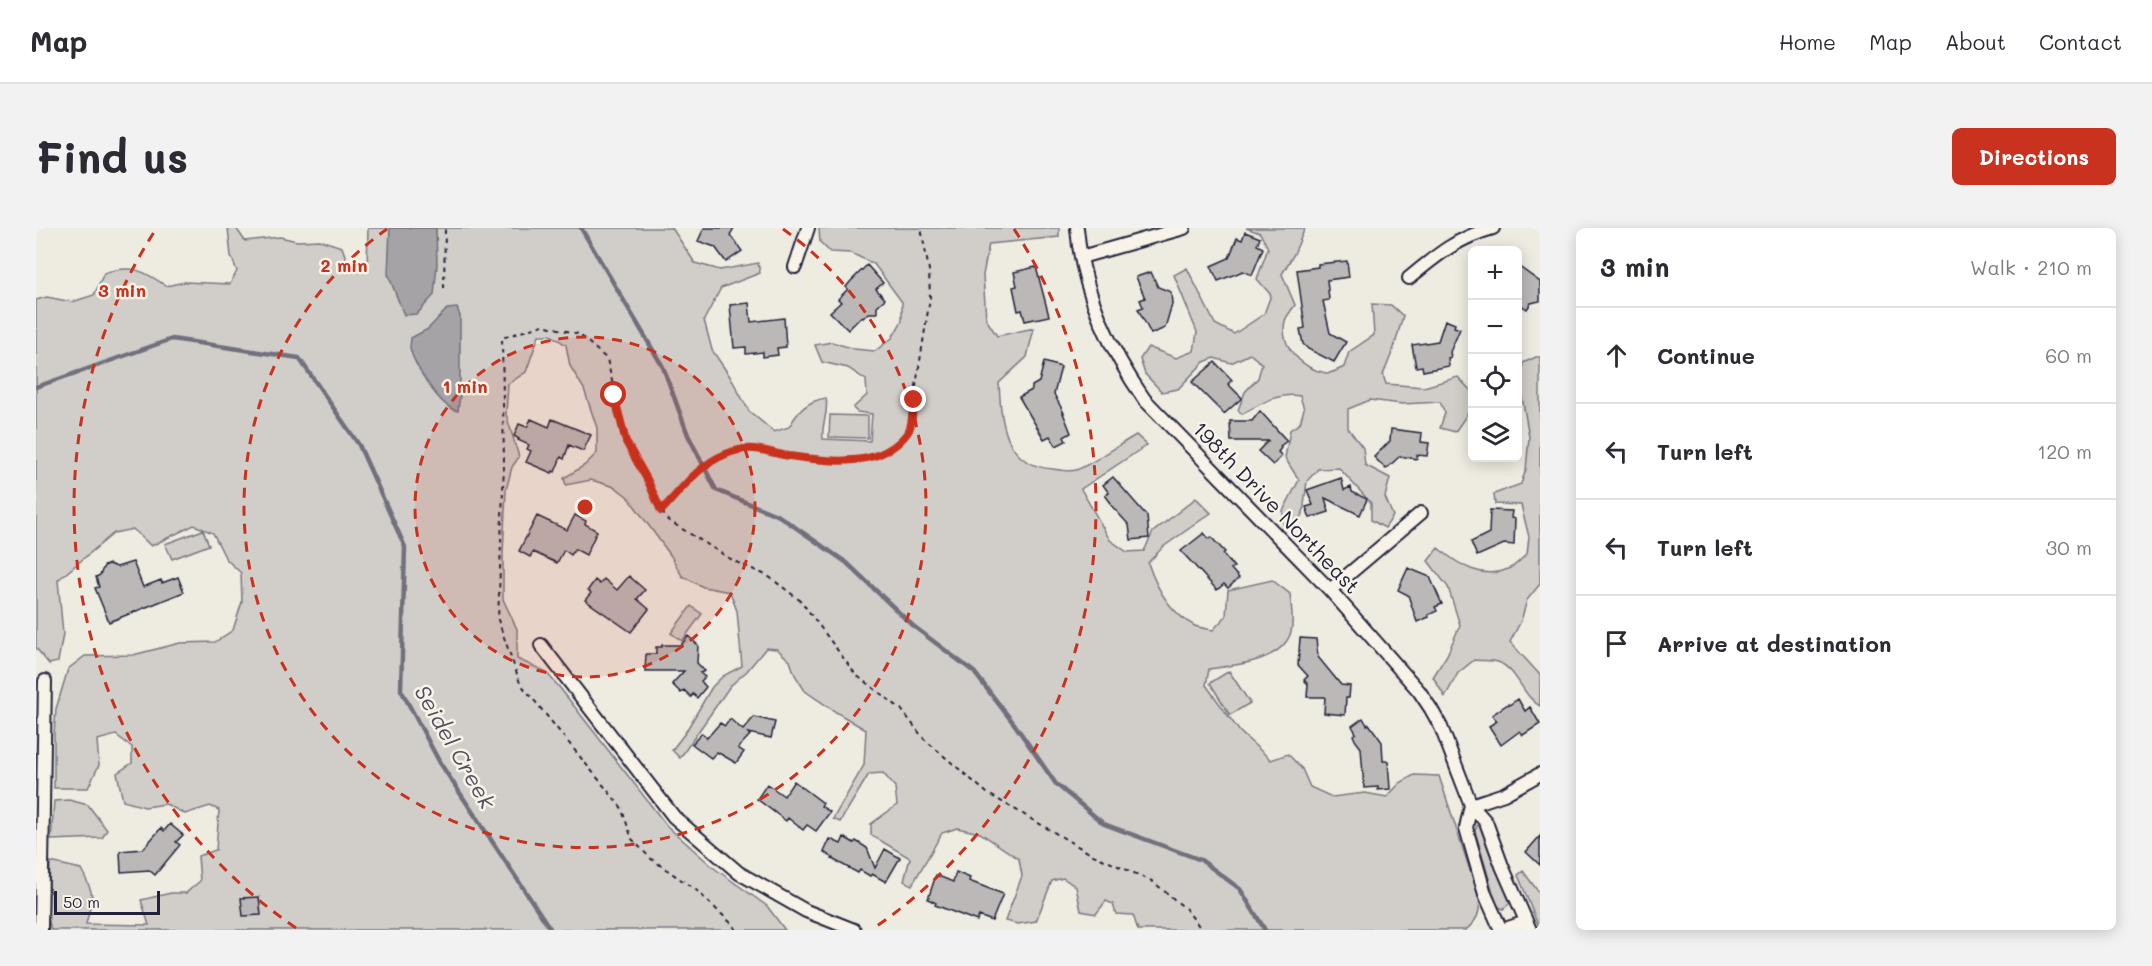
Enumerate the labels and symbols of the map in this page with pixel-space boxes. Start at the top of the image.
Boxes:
text: 2 min [320,253,368,277]
text: 3 min [98,278,146,302]
text: 1 min [442,374,488,398]
route start [600,381,626,407]
route end [900,386,926,412]
street label: 198th Drive Northeast [1188,415,1367,599]
centre of rings [575,497,595,517]
water label: Seidel Creek [408,680,503,815]
scale bar [54,888,160,916]

